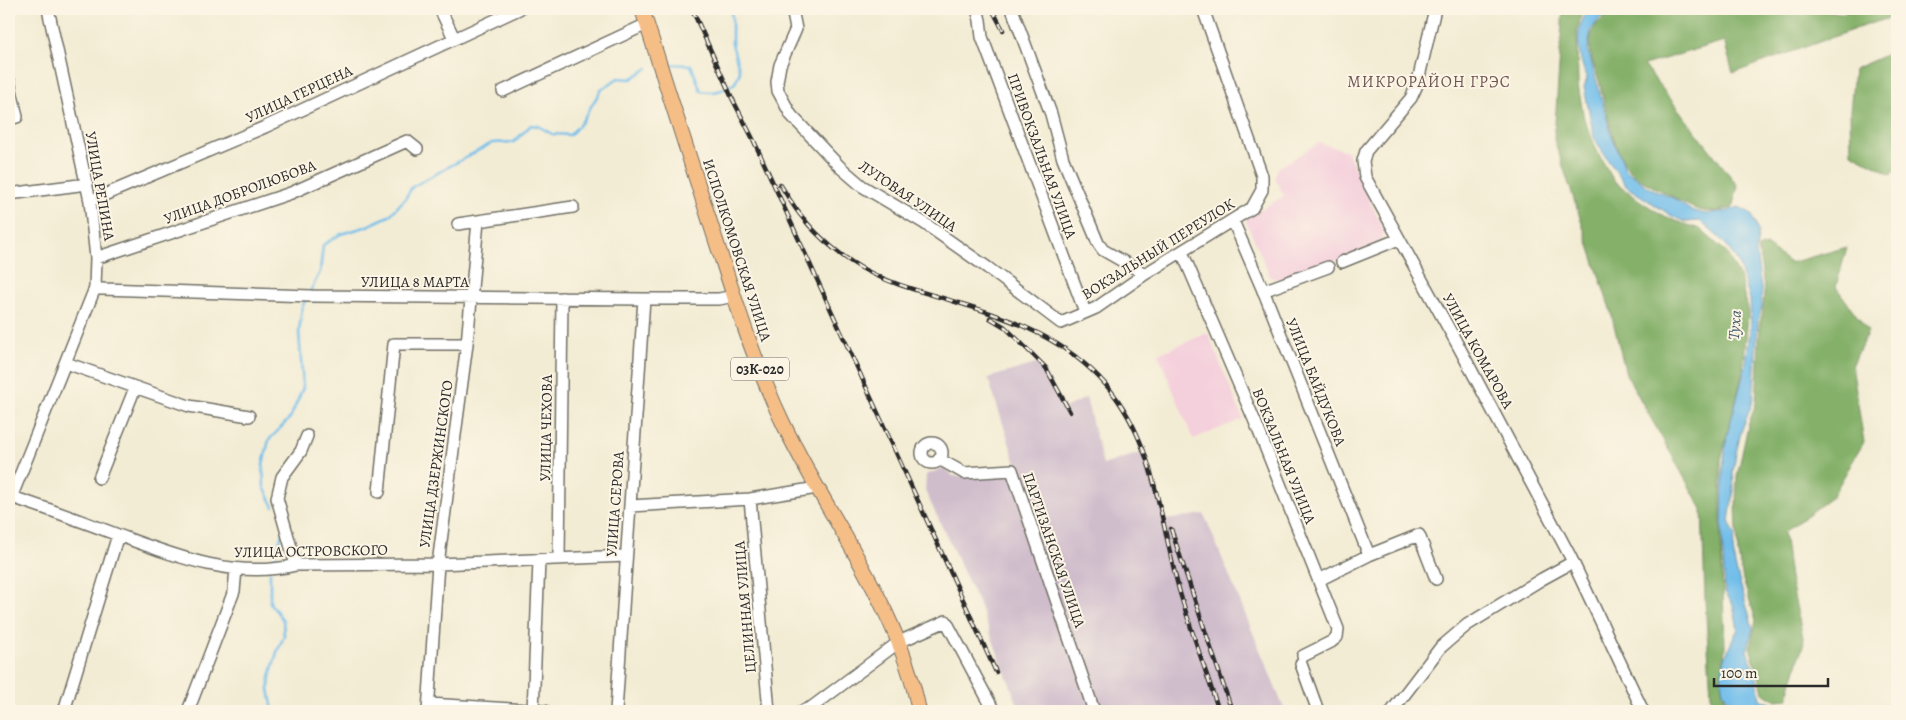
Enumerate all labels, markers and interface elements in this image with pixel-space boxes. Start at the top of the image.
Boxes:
street label: УЛИЦА ГЕРЦЕНА [242,60,356,127]
street label: ПРИВОКЗАЛЬНАЯ УЛИЦА [1003,70,1081,242]
district label: МИКРОРАЙОН ГРЭС [1347,71,1511,93]
street label: УЛИЦА РЕПИНА [81,130,119,242]
street label: УЛИЦА ДОБРОЛЮБОВА [161,155,319,229]
street label: ИСПОЛКОМОВСКАЯ УЛИЦА [698,156,776,344]
street label: ЛУГОВАЯ УЛИЦА [855,156,961,236]
street label: ВОКЗАЛЬНЫЙ ПЕРЕУЛОК [1078,194,1239,304]
street label: УЛИЦА 8 МАРТА [361,272,469,292]
street label: УЛИЦА КОМАРОВА [1438,290,1518,412]
water label: Туха [1723,309,1747,341]
street label: УЛИЦА БАЙДУКОВА [1281,315,1351,449]
road number: 03К-020 [731,358,789,380]
street label: УЛИЦА ЧЕХОВА [535,374,557,482]
street label: УЛИЦА ДЗЕРЖИНСКОГО [414,379,458,549]
street label: ВОКЗАЛЬНАЯ УЛИЦА [1248,385,1320,527]
street label: УЛИЦА СЕРОВА [601,450,629,558]
street label: ПАРТИЗАНСКАЯ УЛИЦА [1018,470,1090,631]
street label: УЛИЦА ОСТРОВСКОГО [234,540,388,562]
street label: ЦЕЛИННАЯ УЛИЦА [729,540,761,674]
scale bar [1714,655,1827,687]
text: 100 m [1721,663,1758,683]

